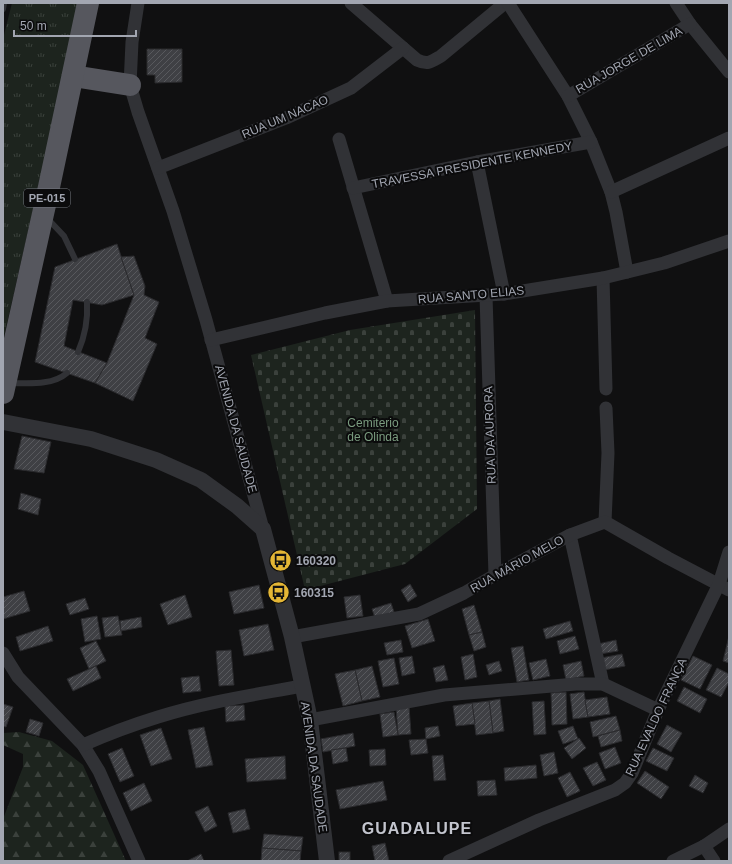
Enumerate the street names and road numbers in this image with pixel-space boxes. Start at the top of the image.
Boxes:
street label: RUA JORGE DE LIMA [573,24,685,96]
street label: RUA UM NACAO [240,92,330,142]
street label: TRAVESSA PRESIDENTE KENNEDY [371,139,573,191]
road number: PE-015 [24,189,70,207]
street label: RUA SANTO ELIAS [417,283,525,307]
street label: AVENIDA DA SAUDADE [212,364,260,494]
street label: RUA DA AURORA [481,386,499,484]
street label: RUA MÁRIO MELO [467,532,566,595]
street label: RUA EVALDO FRANÇA [623,656,689,778]
street label: AVENIDA DA SAUDADE [298,701,330,833]

